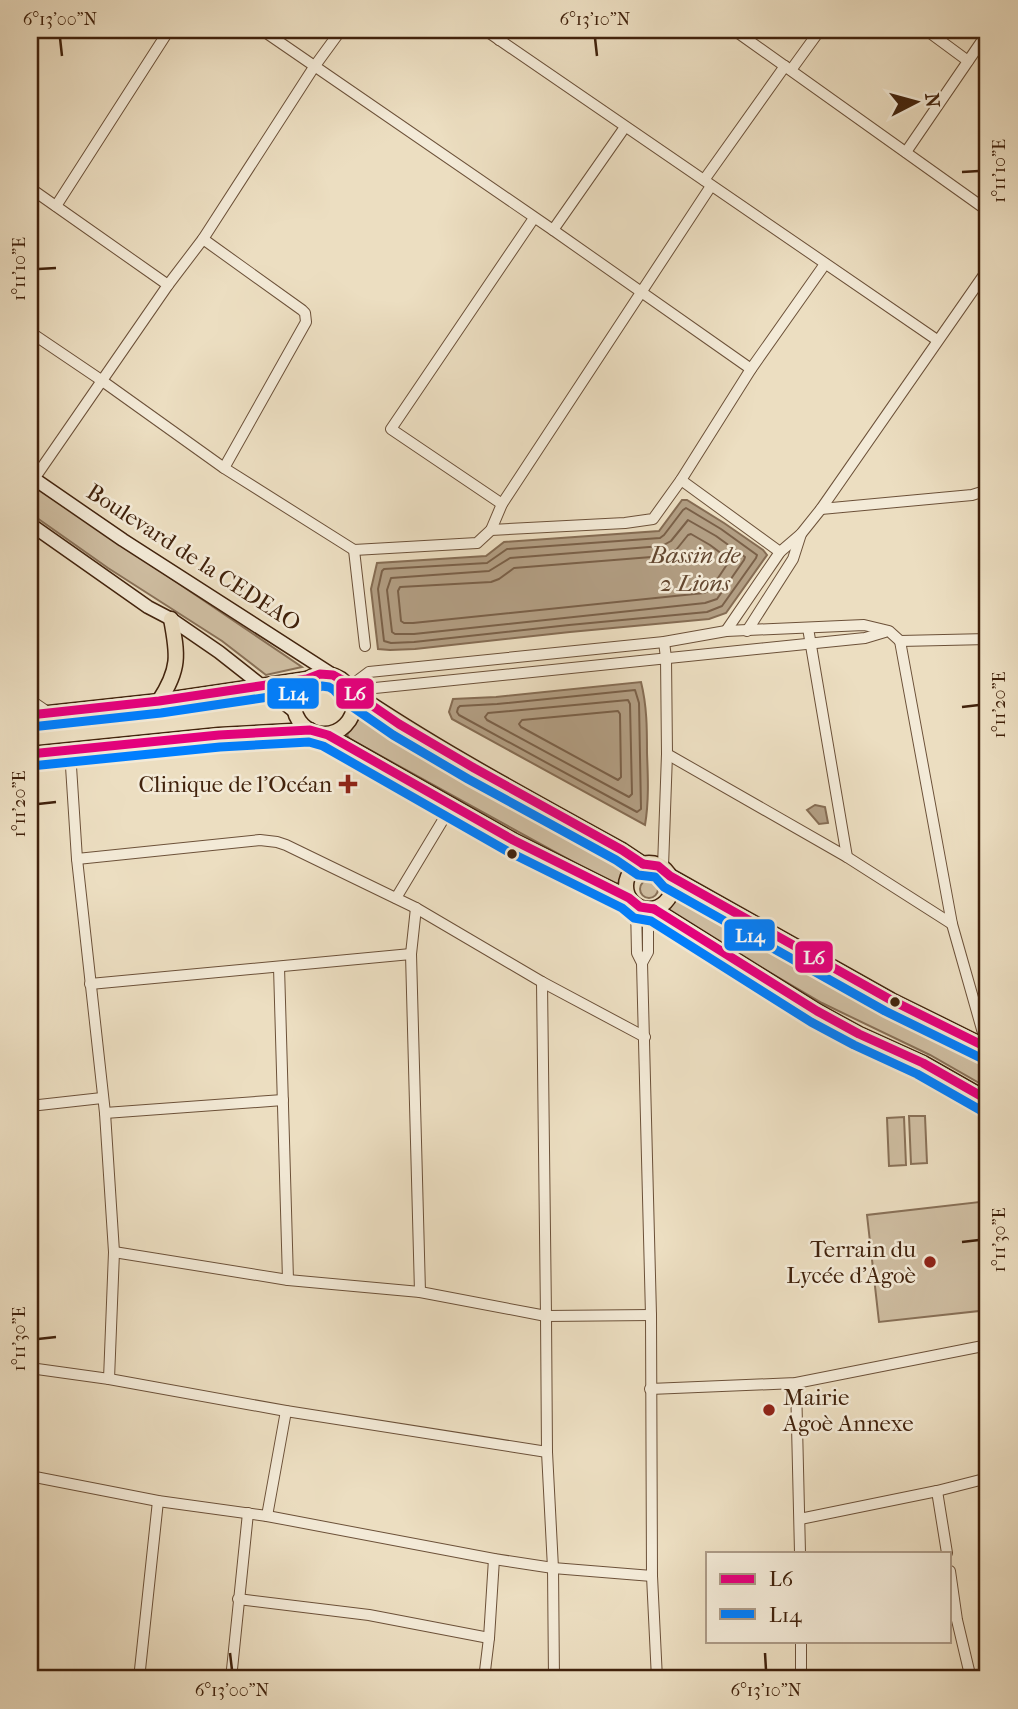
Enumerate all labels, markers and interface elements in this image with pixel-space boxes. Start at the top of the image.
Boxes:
text: 6°13'00"N [23,9,98,30]
text: 6°13'10"N [560,9,631,30]
north arrow [881,66,951,136]
text: N [920,92,944,109]
text: 1°11'10"E [989,139,1010,203]
text: 1°11'10"E [9,237,30,301]
street label: Boulevard de la CEDEAO [82,478,306,637]
water label: Bassin de 2 Lions [648,541,742,597]
text: 1°11'20"E [989,672,1010,738]
line badge: L14 [266,677,320,710]
line badge: L6 [335,677,375,710]
text: L14 [278,683,308,705]
text: L6 [344,683,367,705]
text: 1°11'20"E [9,771,30,837]
place label: Clinique de l'Océan [138,771,333,798]
marker: Clinique de l'Océan [338,774,358,794]
unlabelled marker [505,847,519,861]
line badge: L14 [723,918,776,952]
text: L14 [735,925,765,947]
line badge: L6 [794,940,834,974]
text: L6 [803,947,826,969]
unlabelled marker [888,995,902,1009]
text: 1°11'30"E [989,1207,1010,1273]
place label: Terrain du Lycée d'Agoè [786,1236,916,1289]
marker: Terrain du Lycée d'Agoè [922,1254,938,1270]
text: 1°11'30"E [9,1306,30,1372]
place label: Mairie Agoè Annexe [782,1384,914,1437]
marker: Mairie Agoè Annexe [761,1402,777,1418]
legend [706,1552,951,1642]
text: L6 [769,1567,794,1591]
text: L14 [769,1603,802,1627]
text: 6°13'00"N [195,1680,270,1701]
text: 6°13'10"N [731,1680,802,1701]

